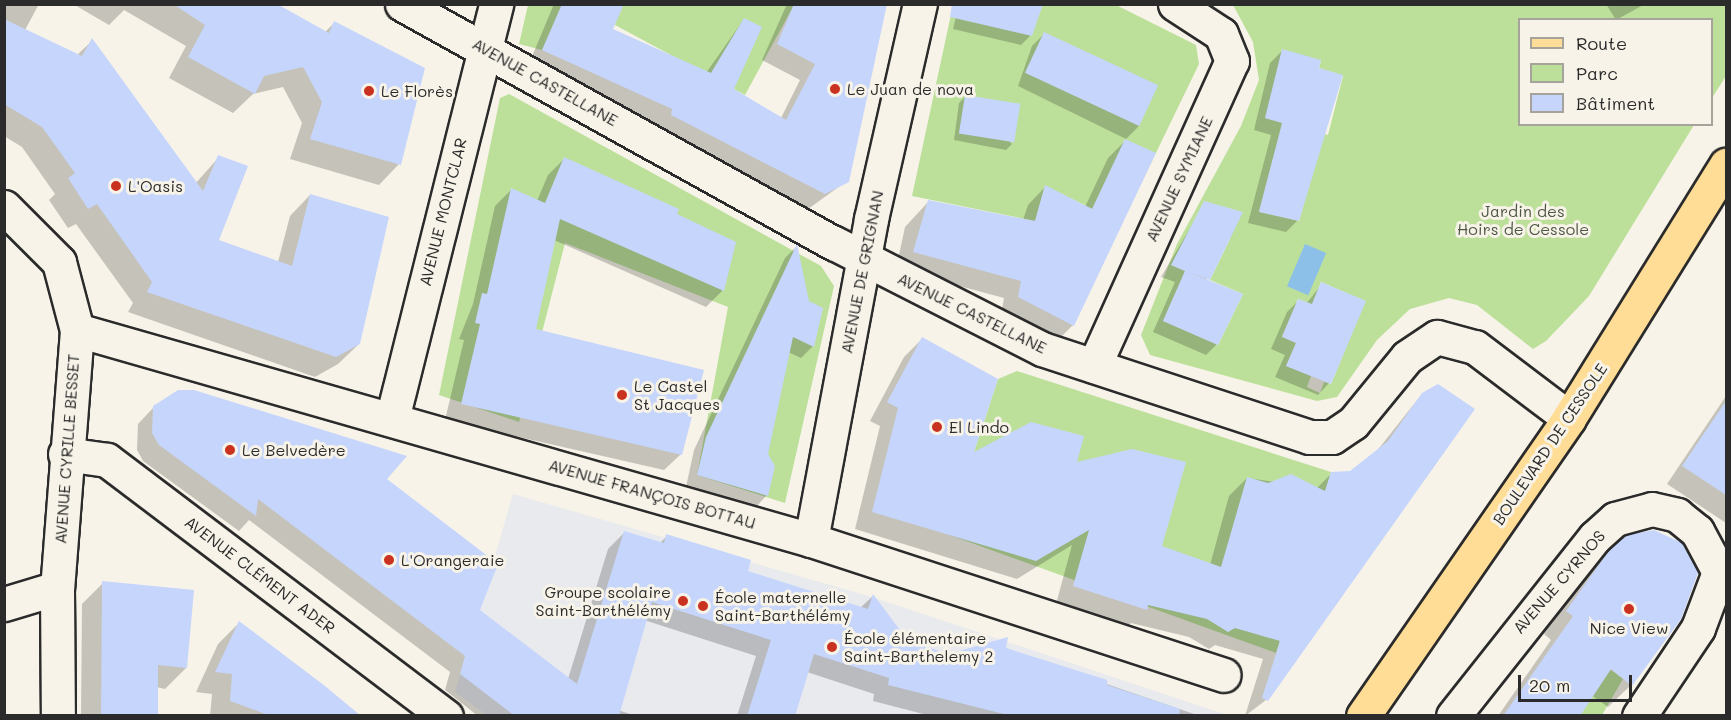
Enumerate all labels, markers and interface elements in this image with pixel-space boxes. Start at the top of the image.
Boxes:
legend [1518,18,1713,126]
text: Route [1576,31,1627,55]
street label: AVENUE CASTELLANE [469,34,621,130]
text: Parc [1576,61,1618,85]
place label: Le Juan de nova [847,79,974,99]
place label: Le Florès [381,81,453,101]
marker: Le Juan de nova [828,82,842,96]
marker: Le Florès [362,84,376,98]
text: Bâtiment [1576,91,1655,115]
street label: AVENUE SYMIANE [1142,113,1216,245]
street label: AVENUE MONTCLAR [415,136,471,288]
place label: L'Oasis [128,176,183,196]
marker: L'Oasis [109,179,123,193]
street label: AVENUE DE GRIGNAN [837,189,887,355]
park label: Jardin des Hoirs de Cessole [1457,201,1589,239]
street label: AVENUE CASTELLANE [894,269,1050,357]
street label: AVENUE CYRILLE BESSET [51,353,83,545]
street label: BOULEVARD DE CESSOLE [1489,360,1611,528]
place label: Le Castel St Jacques [634,376,720,414]
marker: Le Castel St Jacques [615,388,629,402]
place label: El Lindo [949,417,1009,437]
marker: El Lindo [930,420,944,434]
place label: Le Belvedère [242,440,346,460]
marker: Le Belvedère [223,443,237,457]
street label: AVENUE FRANÇOIS BOTTAU [546,455,758,533]
street label: AVENUE CLÉMENT ADER [181,512,339,638]
street label: AVENUE CYRNOS [1509,526,1609,638]
place label: L'Orangeraie [401,550,504,570]
marker: L'Orangeraie [382,553,396,567]
place label: Groupe scolaire Saint-Barthélémy [536,582,671,620]
place label: École maternelle Saint-Barthélémy [715,587,850,625]
marker: Groupe scolaire Saint-Barthélémy [676,594,690,608]
marker: École maternelle Saint-Barthélémy [696,599,710,613]
marker: Nice View [1622,602,1636,616]
place label: Nice View [1590,618,1668,638]
place label: École élémentaire Saint-Barthelemy 2 [844,628,993,666]
marker: École élémentaire Saint-Barthelemy 2 [825,640,839,654]
scale bar [1521,663,1635,701]
text: 20 m [1529,673,1570,697]

